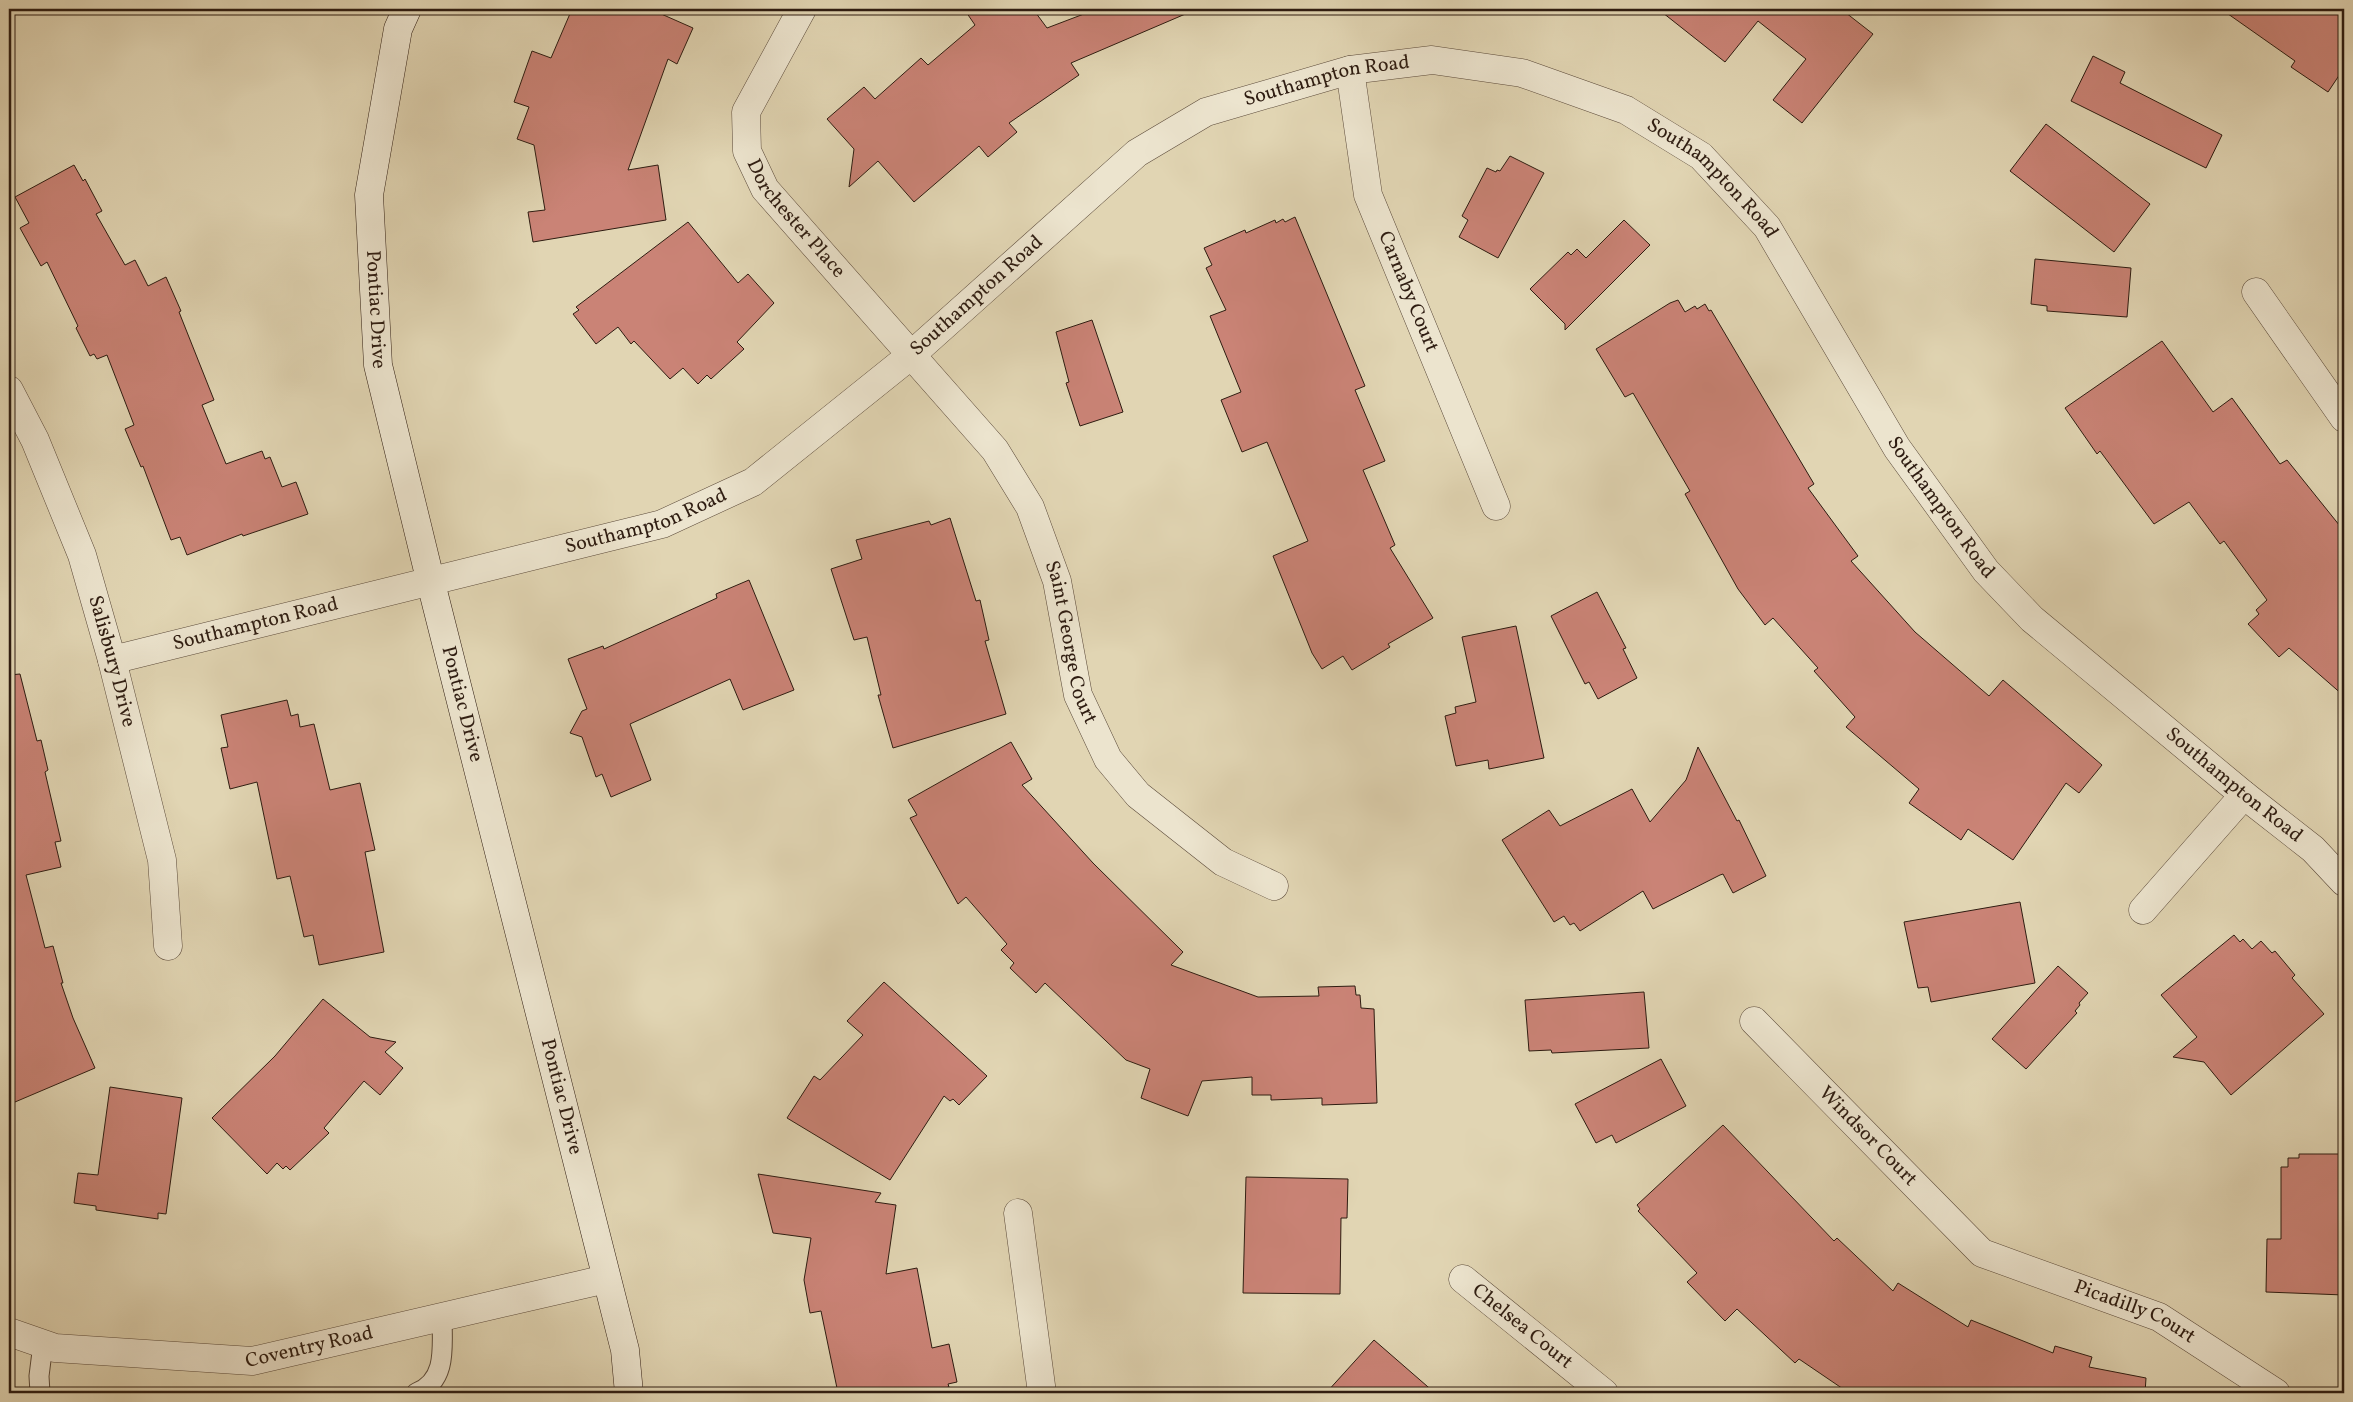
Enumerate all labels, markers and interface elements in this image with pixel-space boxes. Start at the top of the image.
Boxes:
street label: Southampton Road [1241,49,1411,114]
street label: Southampton Road [1641,112,1785,244]
street label: Dorchester Place [739,154,852,285]
street label: Carnaby Court [1370,227,1445,357]
street label: Southampton Road [904,229,1050,363]
street label: Pontiac Drive [358,249,392,369]
street label: Southampton Road [1879,431,2001,586]
street label: Southampton Road [562,482,732,561]
street label: Saint George Court [1037,557,1104,729]
street label: Southampton Road [170,591,341,658]
street label: Salisbury Drive [80,592,142,730]
street label: Pontiac Drive [434,643,490,765]
street label: Southampton Road [2159,721,2308,850]
street label: Pontiac Drive [533,1036,589,1158]
street label: Windsor Court [1812,1080,1923,1193]
street label: Picadilly Court [2070,1273,2201,1351]
street label: Chelsea Court [1466,1277,1579,1376]
street label: Coventry Road [243,1319,376,1376]

